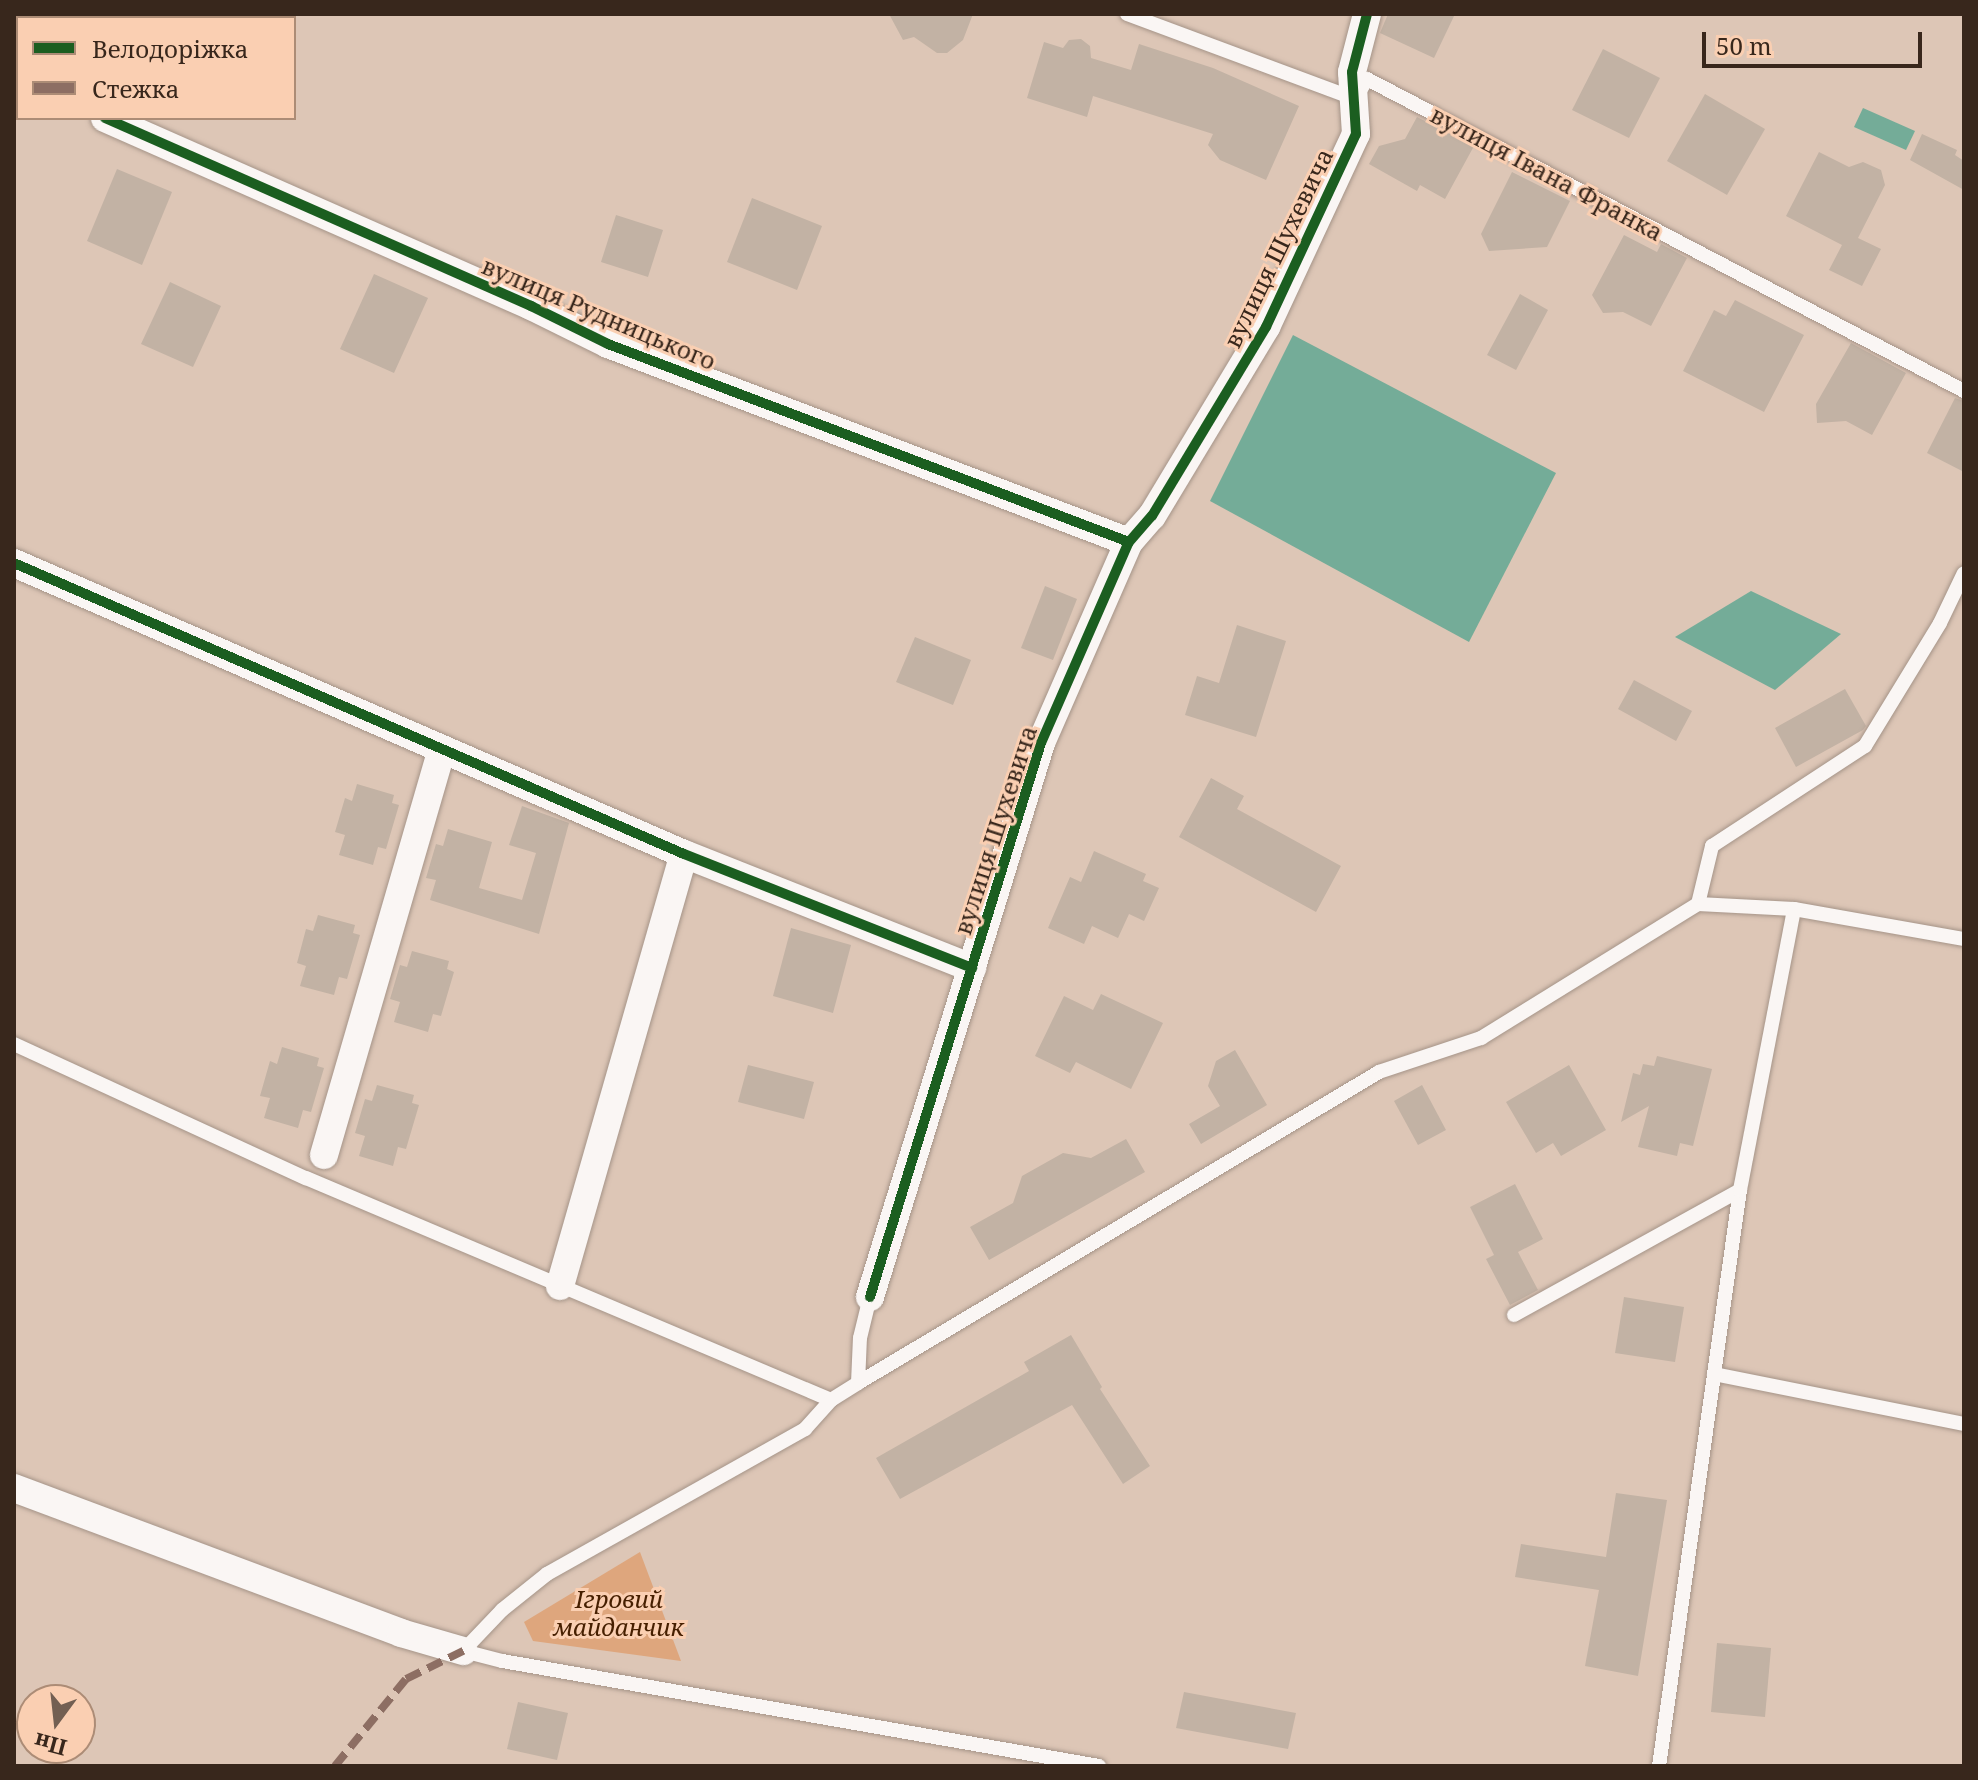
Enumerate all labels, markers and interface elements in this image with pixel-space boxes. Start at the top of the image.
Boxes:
legend [16,16,296,120]
scale bar [1706,16,1926,66]
text: 50 m [1716,29,1772,62]
text: Велодоріжка [92,32,248,65]
text: Стежка [92,72,179,105]
street label: вулиця Івана Франка [1426,99,1668,247]
street label: вулиця Шухевича [1217,144,1339,352]
street label: вулиця Рудницького [478,251,720,375]
street label: вулиця Шухевича [948,722,1042,938]
park label: Ігровий майданчик [554,1585,684,1641]
north arrow [16,1684,96,1764]
text: Пн [31,1727,70,1764]

